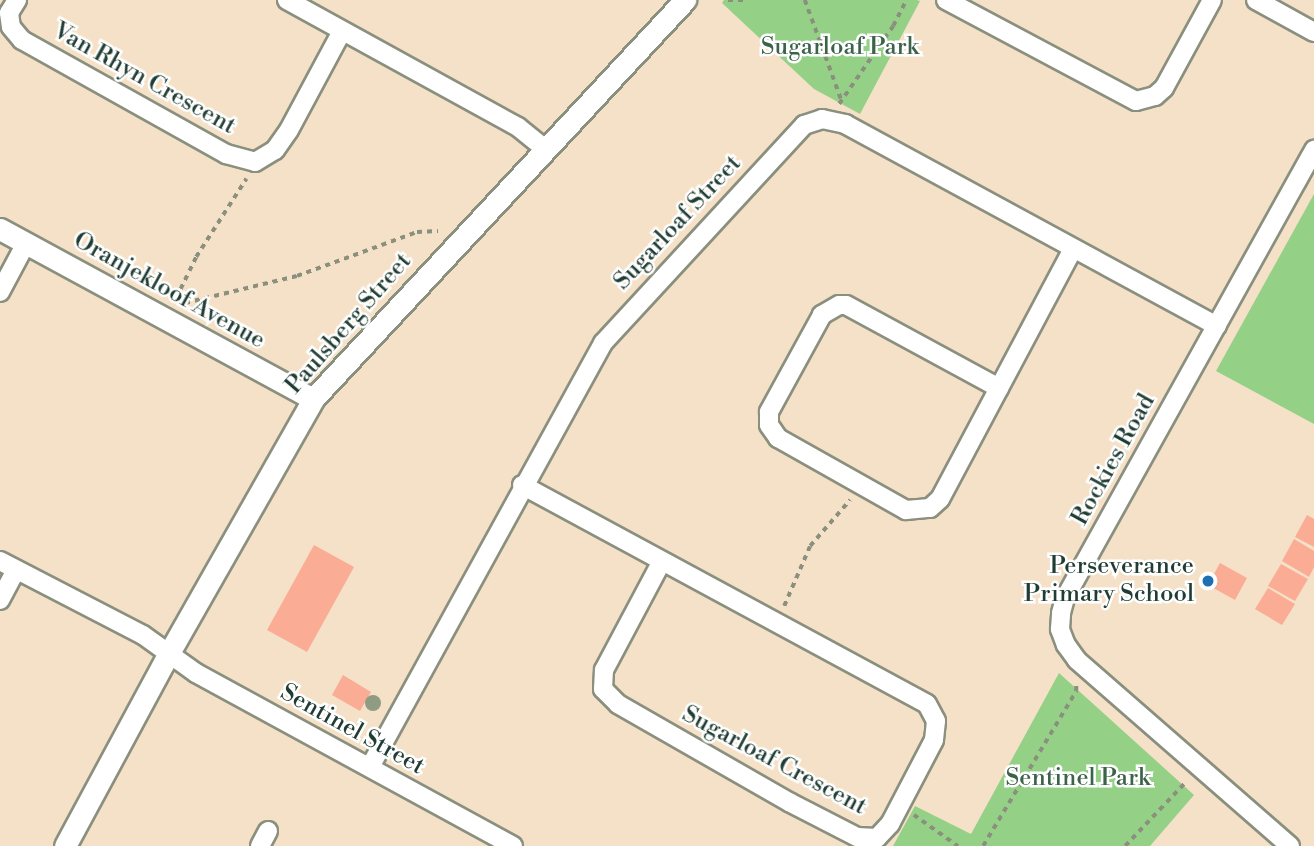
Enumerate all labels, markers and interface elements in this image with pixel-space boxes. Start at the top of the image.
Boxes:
street label: Van Rhyn Crescent [48,17,240,141]
park label: Sugarloaf Park [761,34,919,62]
street label: Sugarloaf Street [608,150,748,296]
street label: Oranjekloof Avenue [68,226,270,356]
street label: Paulsberg Street [280,248,418,400]
street label: Rockies Road [1066,389,1162,531]
place label: Perseverance Primary School [1024,553,1194,609]
marker: Perseverance Primary School [1200,573,1216,589]
street label: Sentinel Street [275,679,429,781]
street label: Sugarloaf Crescent [677,700,871,822]
park label: Sentinel Park [1005,765,1151,793]

